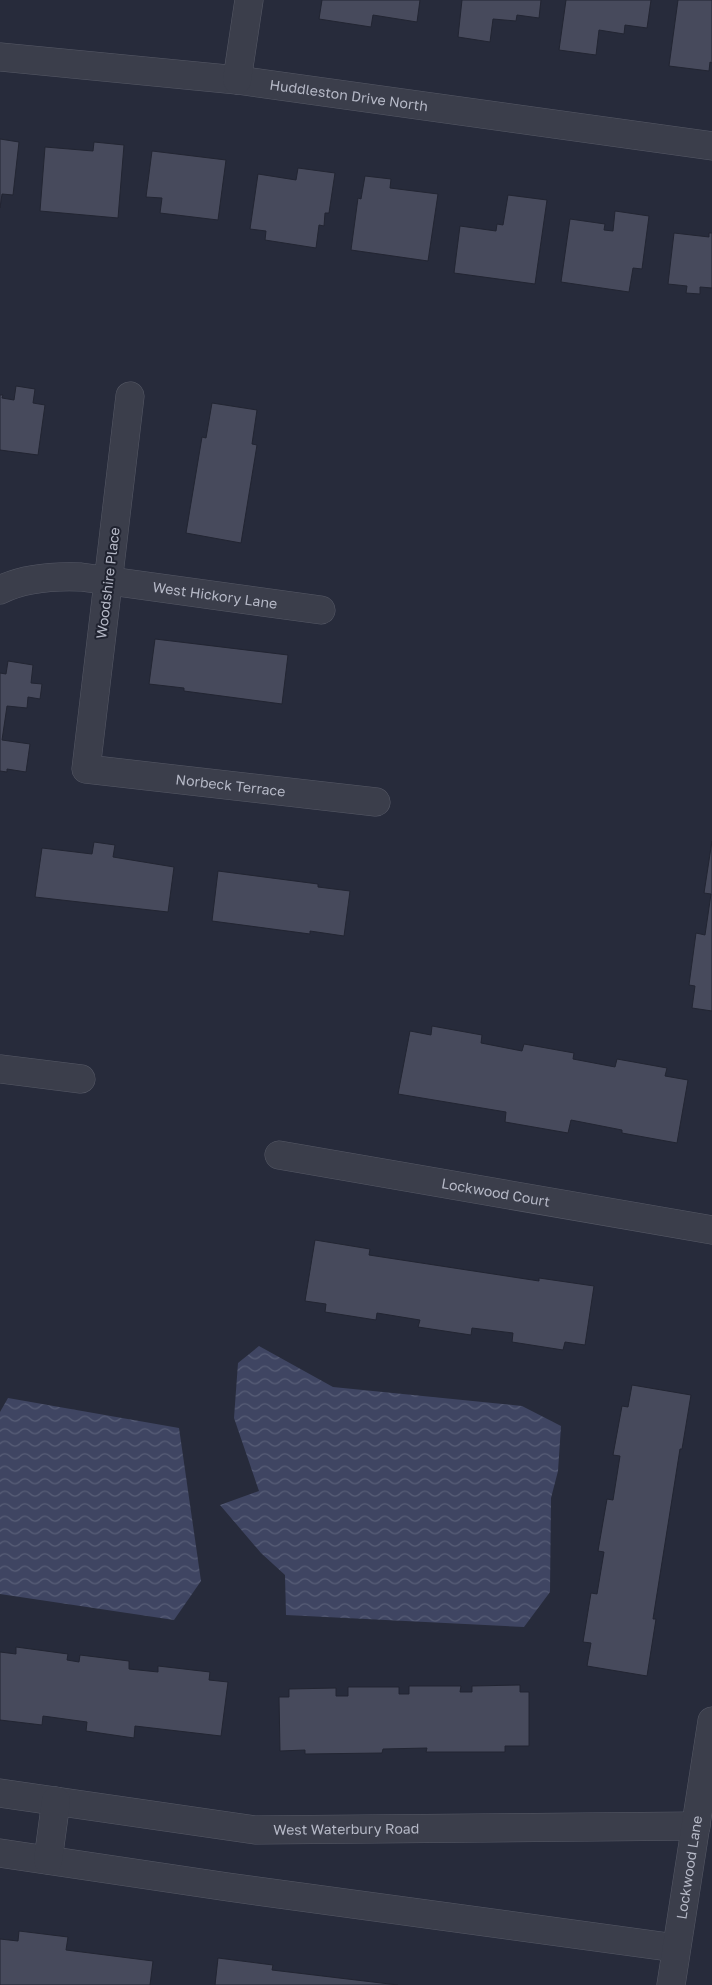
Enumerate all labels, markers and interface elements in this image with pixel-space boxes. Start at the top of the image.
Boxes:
street label: Huddleston Drive North [269,76,429,114]
street label: Woodshire Place [92,526,123,640]
street label: West Hickory Lane [152,578,278,612]
street label: Norbeck Terrace [175,770,286,800]
street label: Lockwood Court [440,1174,551,1210]
street label: Lockwood Lane [672,1814,705,1920]
street label: West Waterbury Road [273,1820,419,1838]

